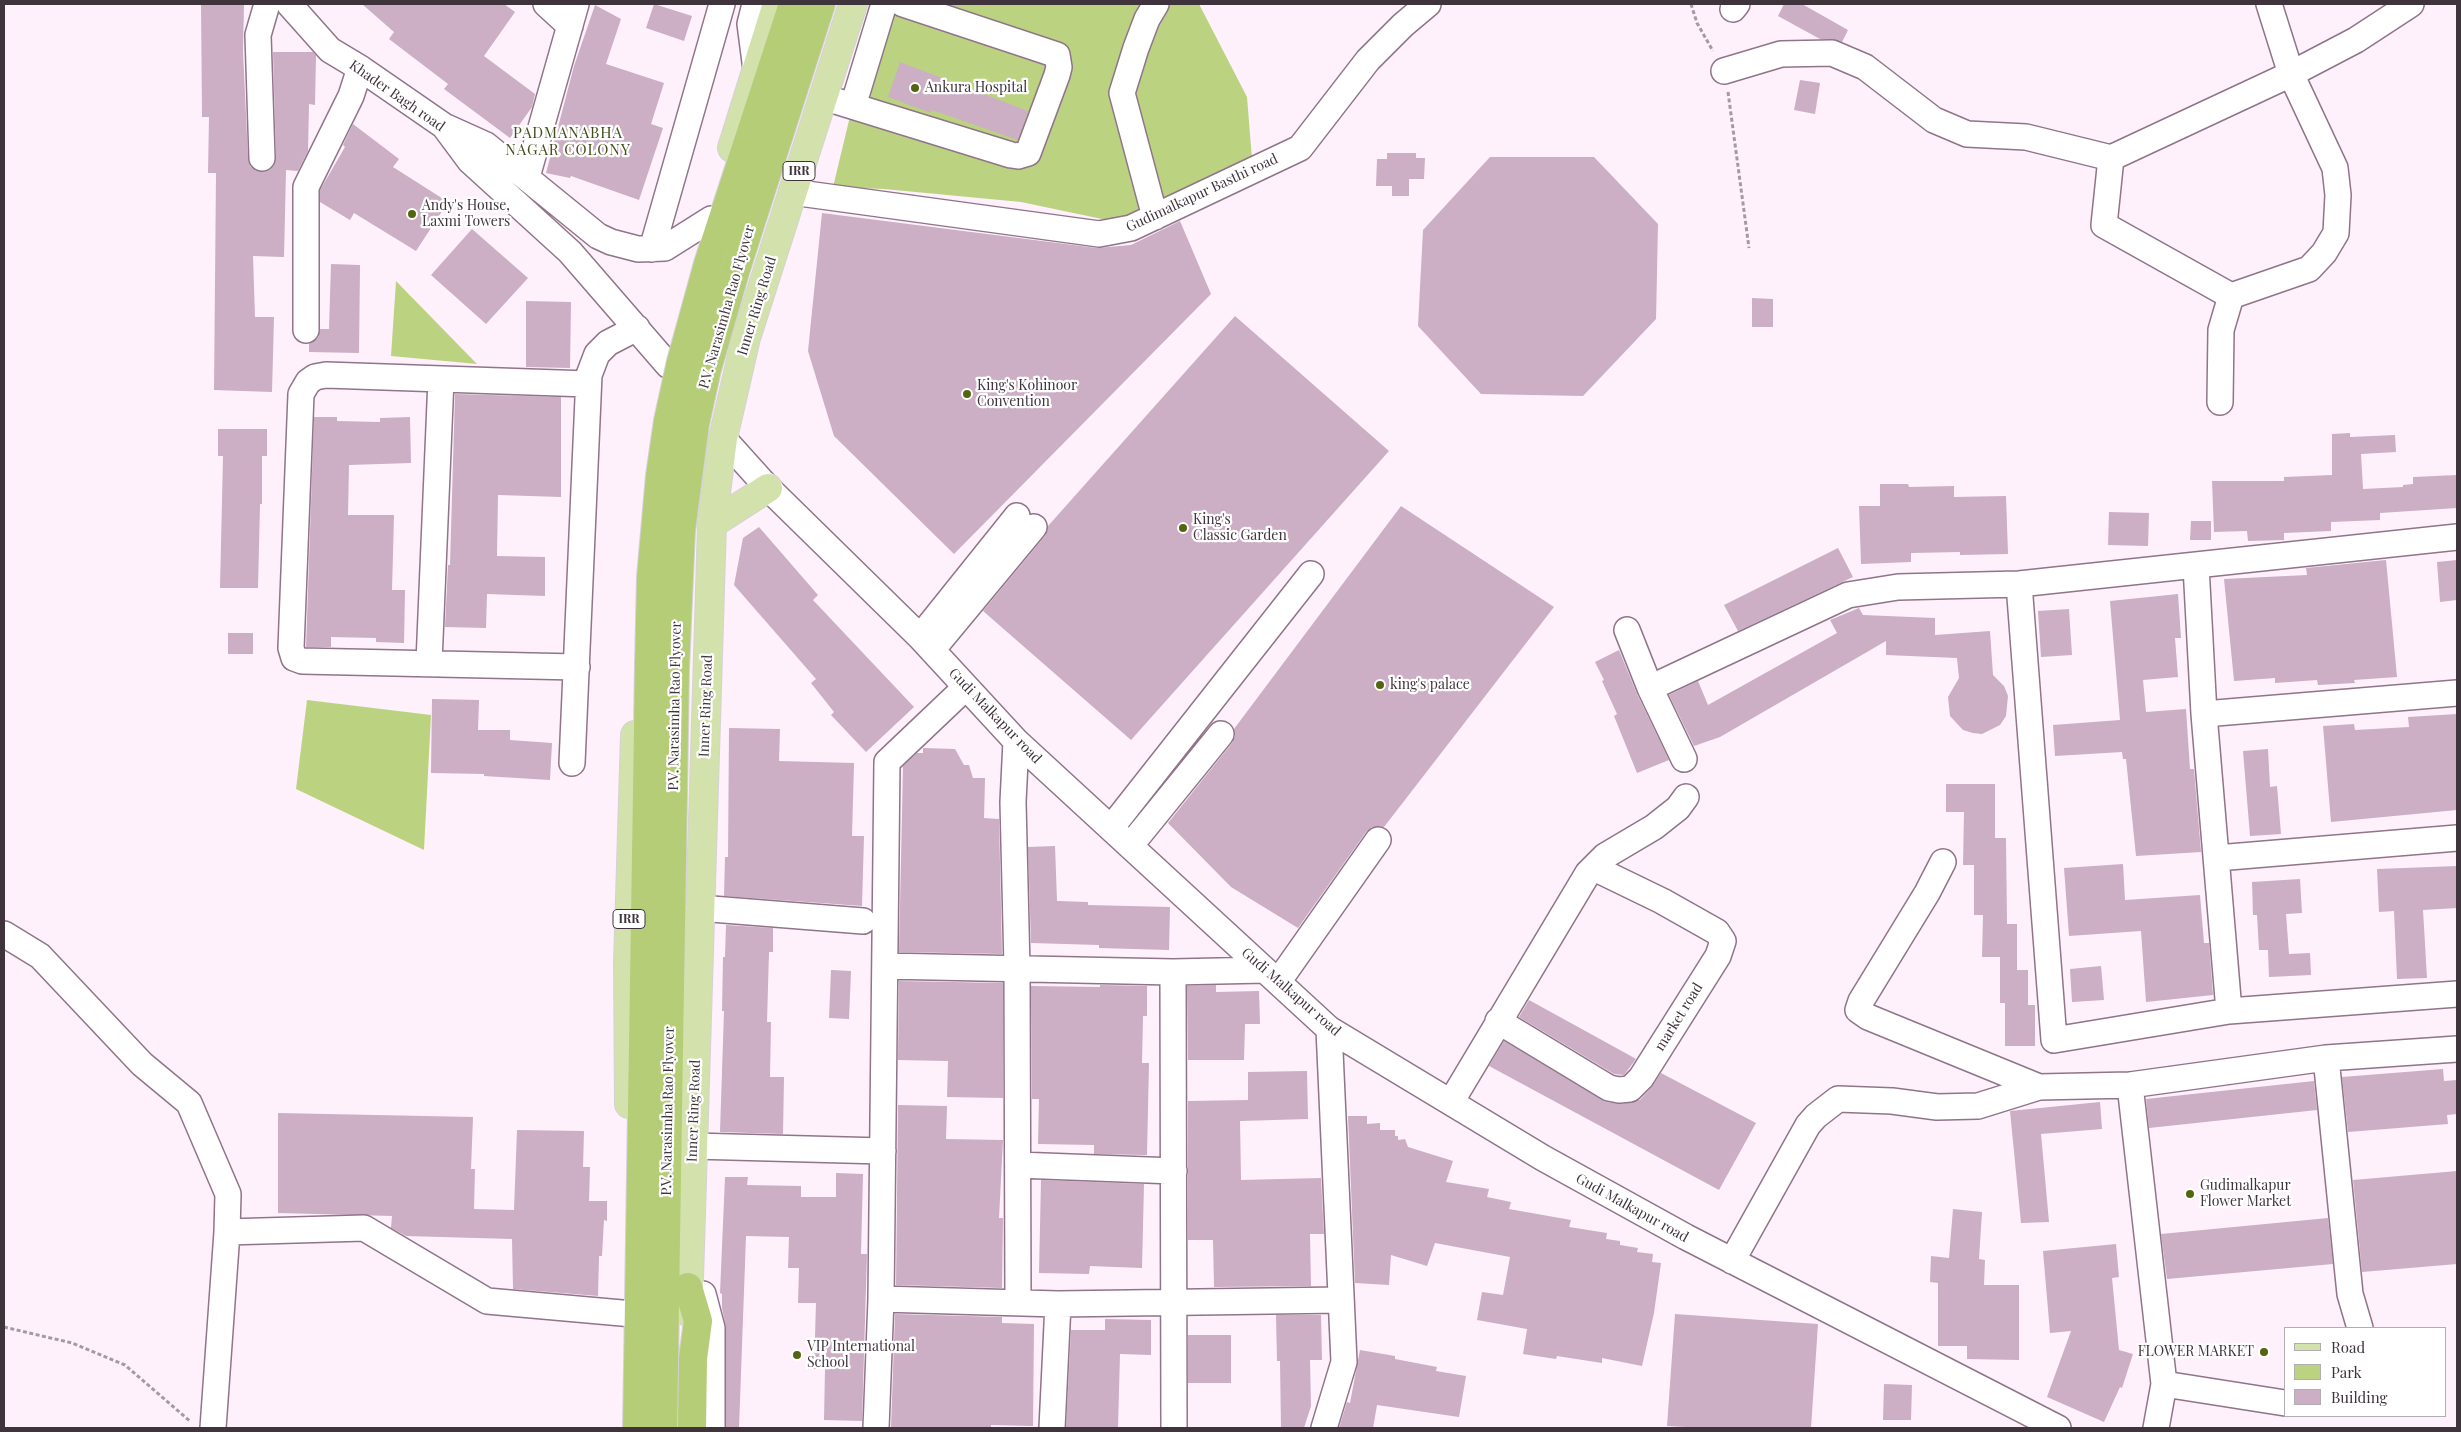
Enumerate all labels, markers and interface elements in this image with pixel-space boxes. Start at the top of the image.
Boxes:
street label: Khader Bagh road [346,57,448,135]
place label: Ankura Hospital [925,80,1027,96]
marker: Ankura Hospital [909,82,921,94]
district label: PADMANABHA NAGAR COLONY [504,124,632,159]
street label: Gudimalkapur Basthi road [1123,150,1281,236]
road number: IRR [783,162,815,180]
place label: Andy's House, Laxmi Towers [422,198,510,230]
marker: Andy's House, Laxmi Towers [406,208,418,220]
street label: P.V. Narasimha Rao Flyover [696,223,758,391]
street label: Inner Ring Road [734,255,780,357]
place label: King's Kohinoor Convention [977,378,1077,411]
marker: King's Kohinoor Convention [961,388,973,400]
place label: King's Classic Garden [1193,512,1287,544]
marker: King's Classic Garden [1177,522,1189,534]
street label: P.V. Narasimha Rao Flyover [665,621,685,791]
street label: Inner Ring Road [696,655,716,757]
street label: Gudi Malkapur road [945,665,1045,767]
place label: king's palace [1390,677,1470,693]
marker: king's palace [1374,679,1386,691]
road number: IRR [613,910,645,929]
street label: Gudi Malkapur road [1238,944,1344,1040]
street label: market road [1651,980,1707,1054]
street label: P.V. Narasimha Rao Flyover [658,1026,678,1196]
street label: Inner Ring Road [684,1060,704,1162]
street label: Gudi Malkapur road [1573,1170,1691,1246]
place label: Gudimalkapur Flower Market [2200,1178,2291,1210]
marker: Gudimalkapur Flower Market [2184,1188,2196,1200]
legend [2284,1327,2446,1417]
text: Road [2331,1337,2365,1357]
place label: VIP International School [807,1339,915,1371]
place label: FLOWER MARKET [2138,1344,2254,1360]
marker: FLOWER MARKET [2258,1346,2270,1358]
marker: VIP International School [791,1349,803,1361]
text: Park [2331,1362,2362,1382]
text: Building [2331,1387,2387,1407]

